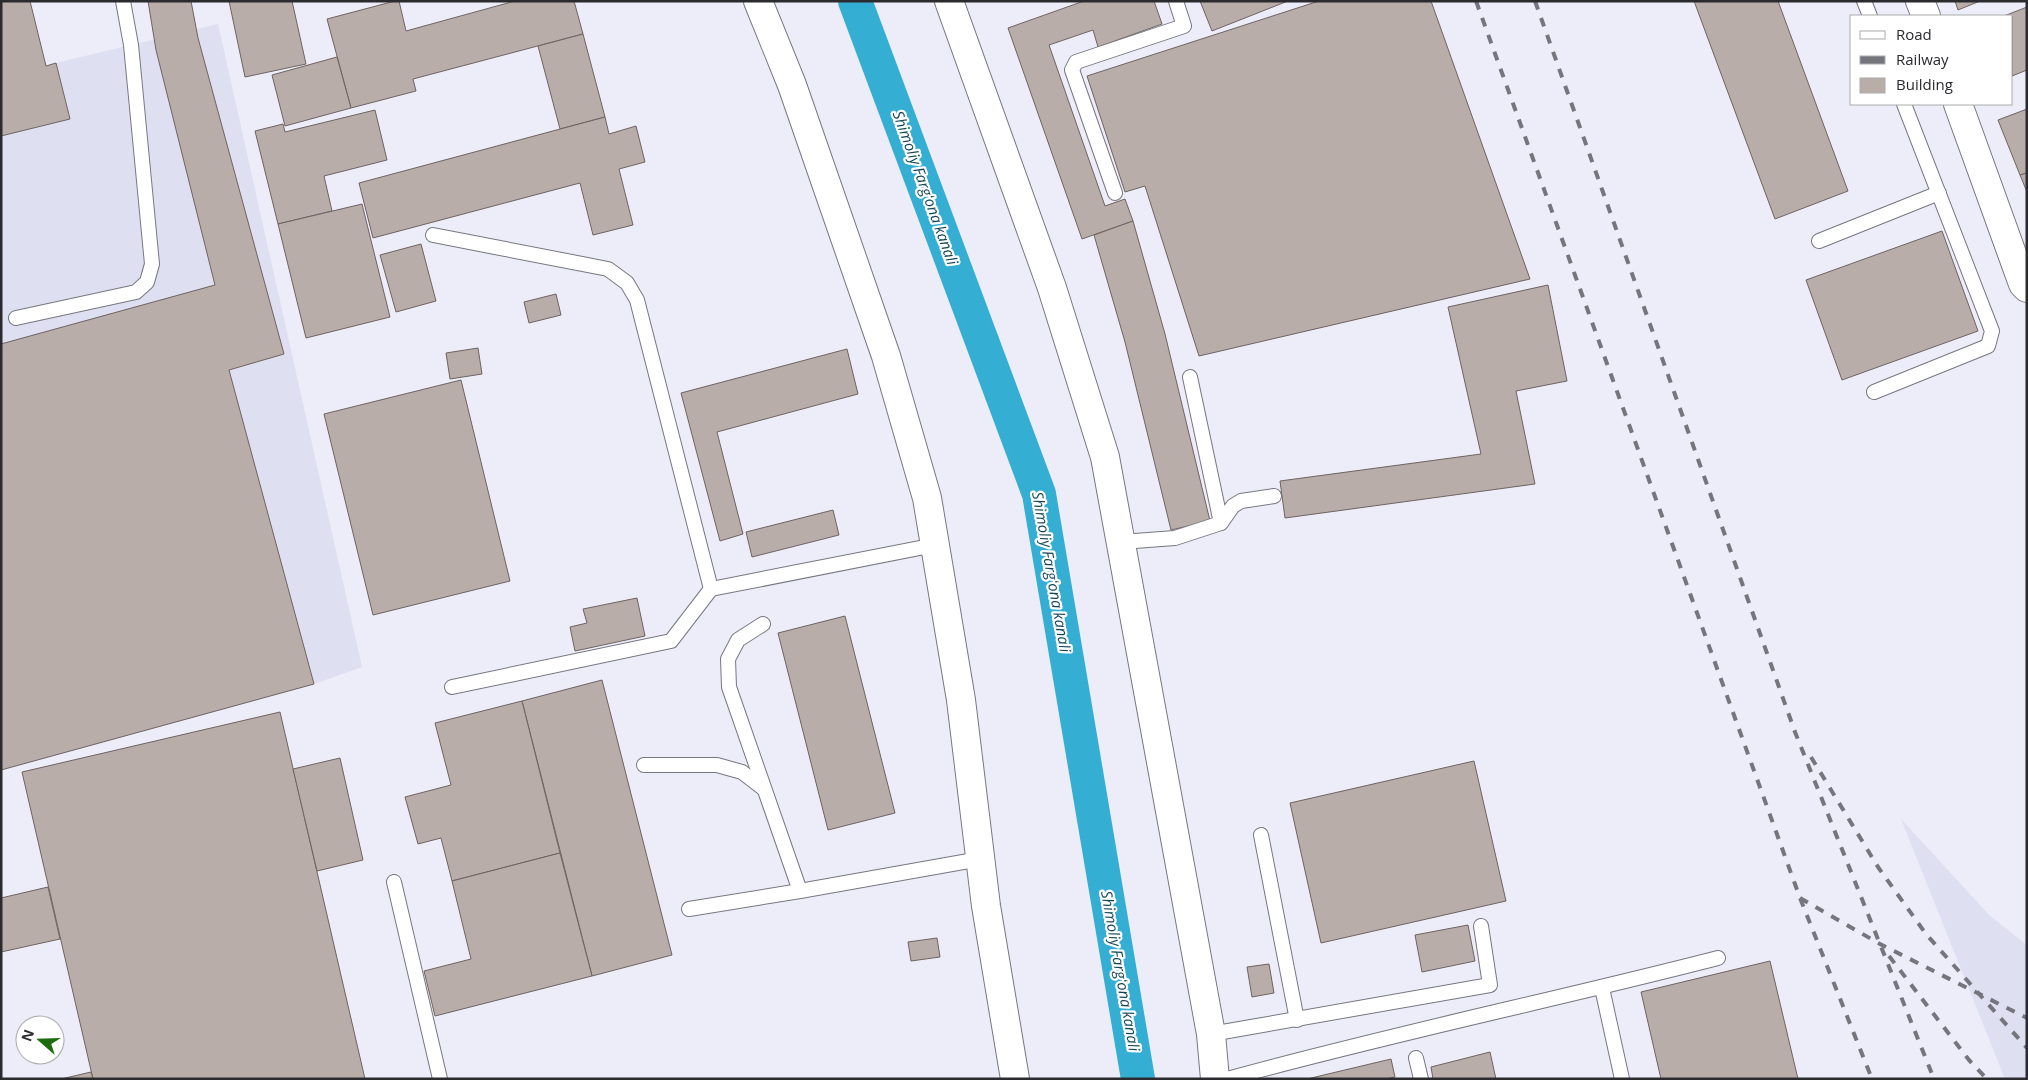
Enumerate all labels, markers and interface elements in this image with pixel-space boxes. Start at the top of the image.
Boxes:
legend [1850,15,2013,105]
text: Road [1896,24,1932,44]
text: Railway [1896,49,1949,69]
text: Building [1896,74,1953,94]
water label: Shimoliy Fargʻona kanali [889,108,963,268]
water label: Shimoliy Fargʻona kanali [1028,490,1076,654]
water label: Shimoliy Fargʻona kanali [1097,889,1145,1053]
north arrow [15,1015,65,1065]
text: N [16,1027,38,1044]

